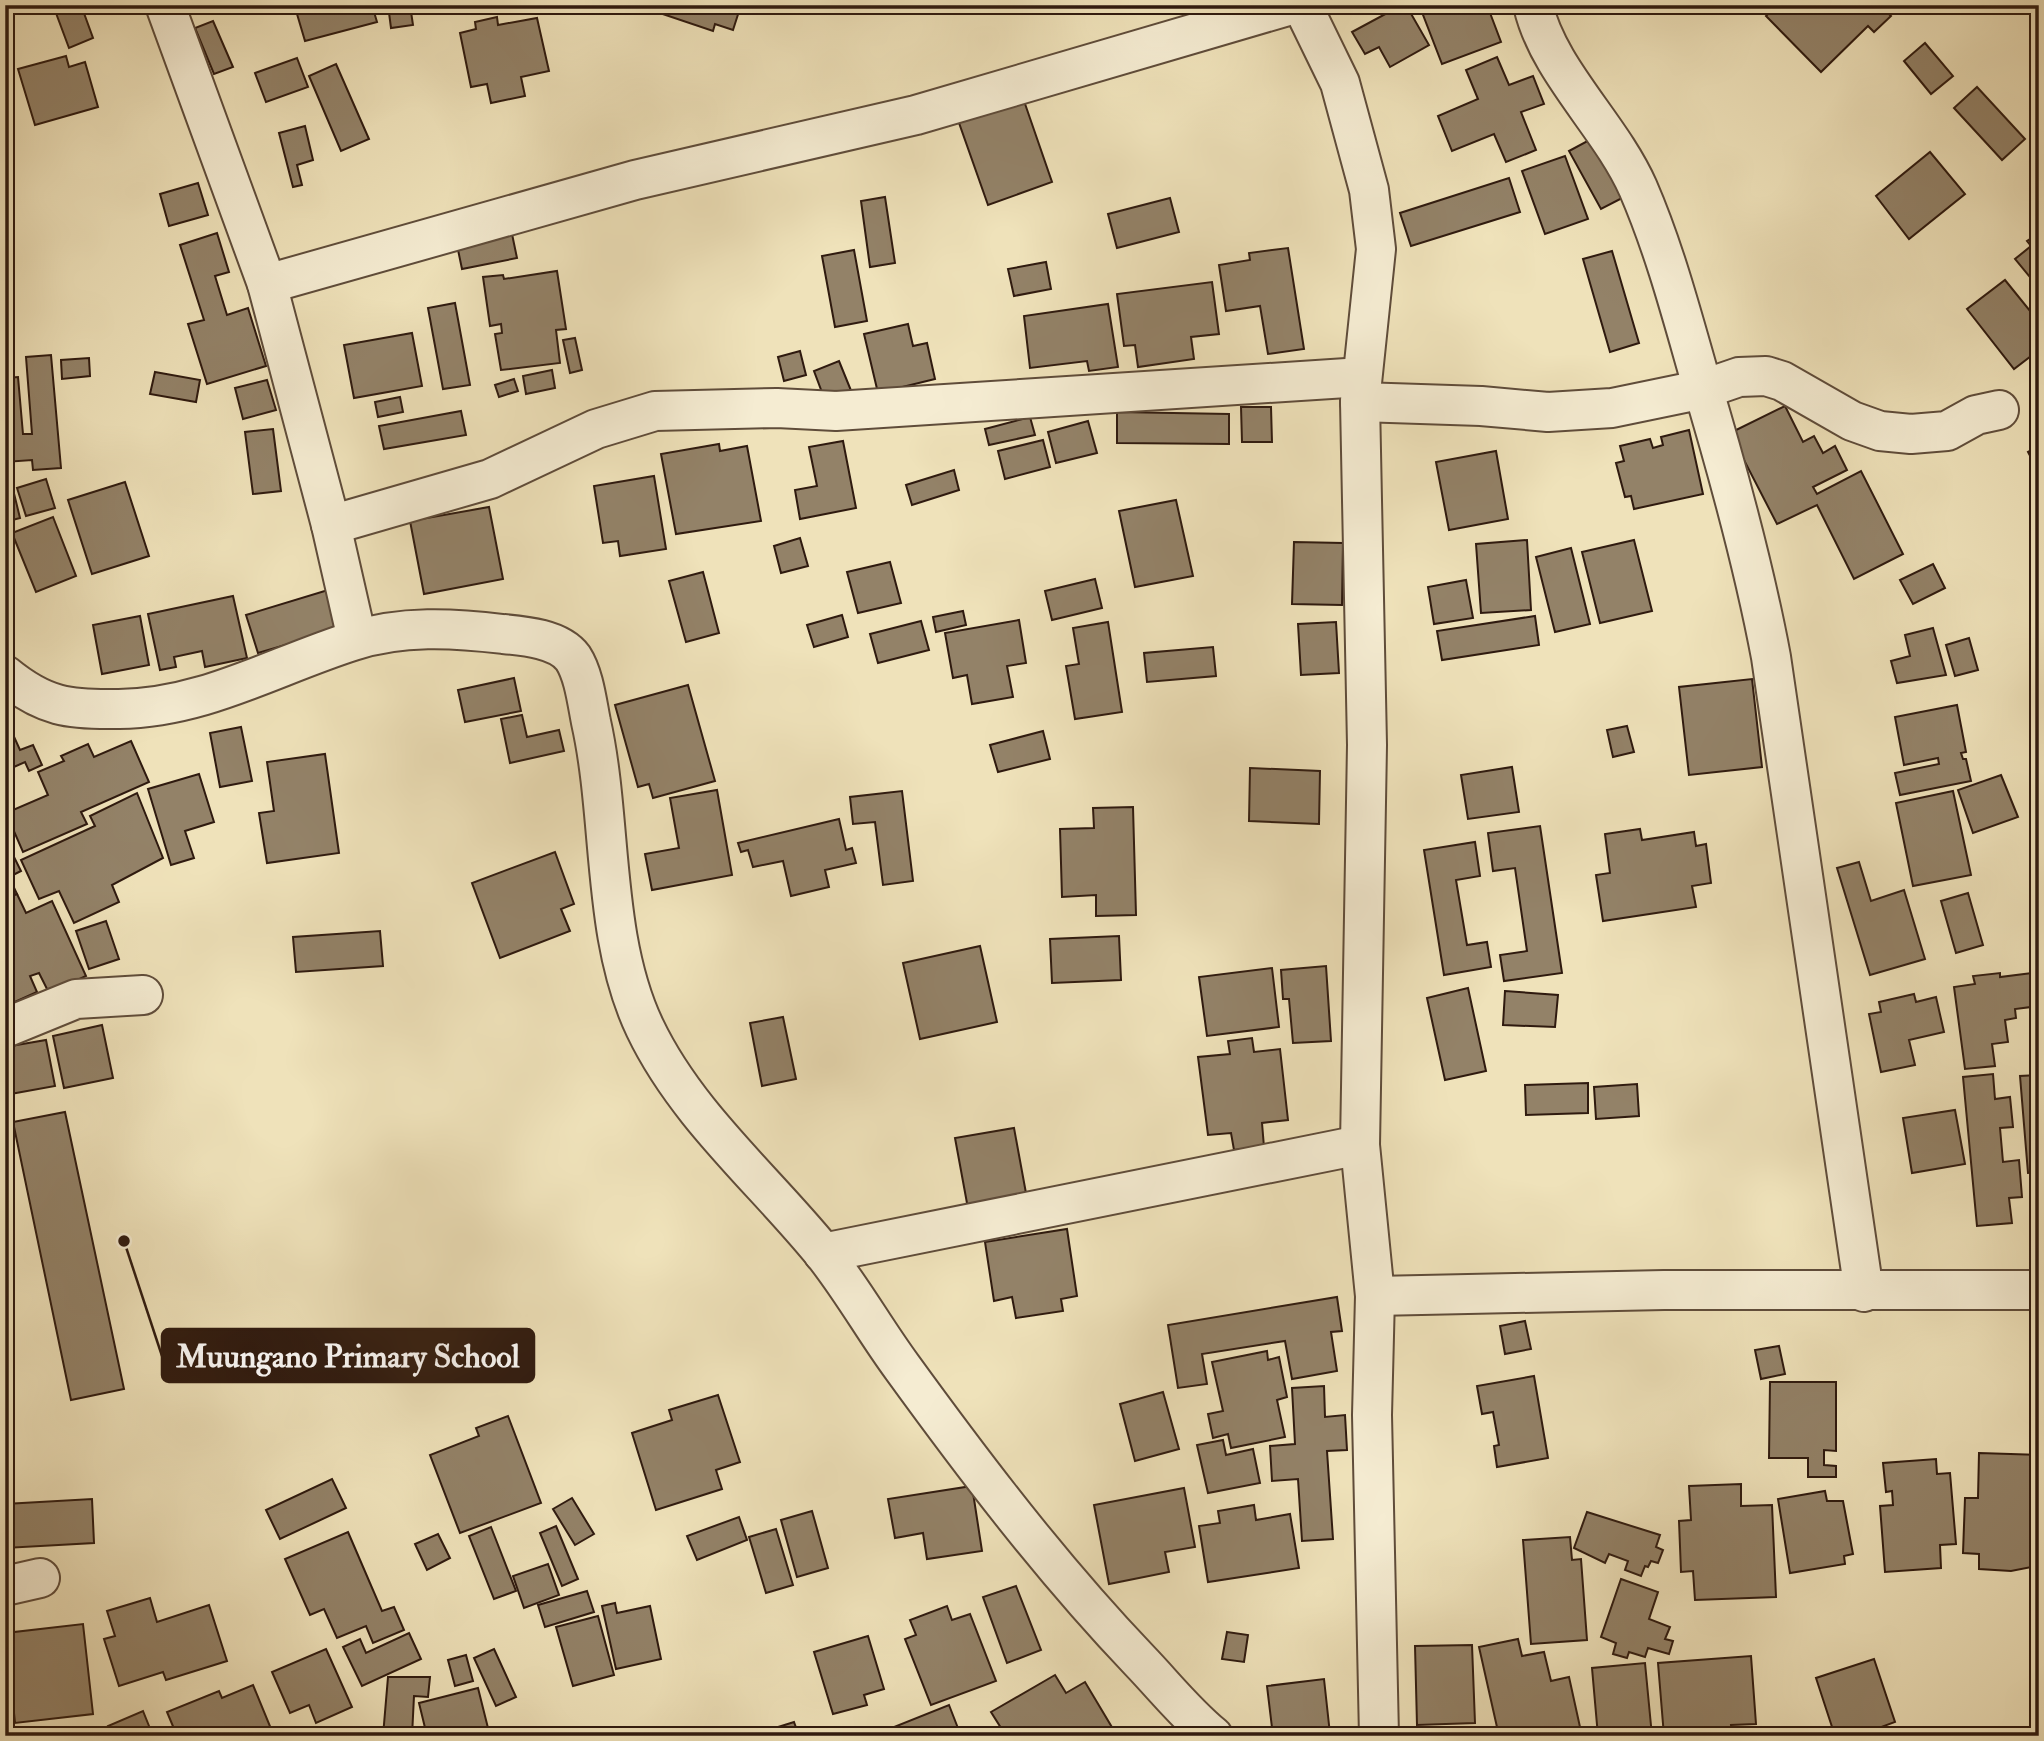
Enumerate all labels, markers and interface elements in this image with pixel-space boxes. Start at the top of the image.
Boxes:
callout: Muungano Primary School [162,1329,534,1382]
text: Muungano Primary School [175,1337,521,1377]

